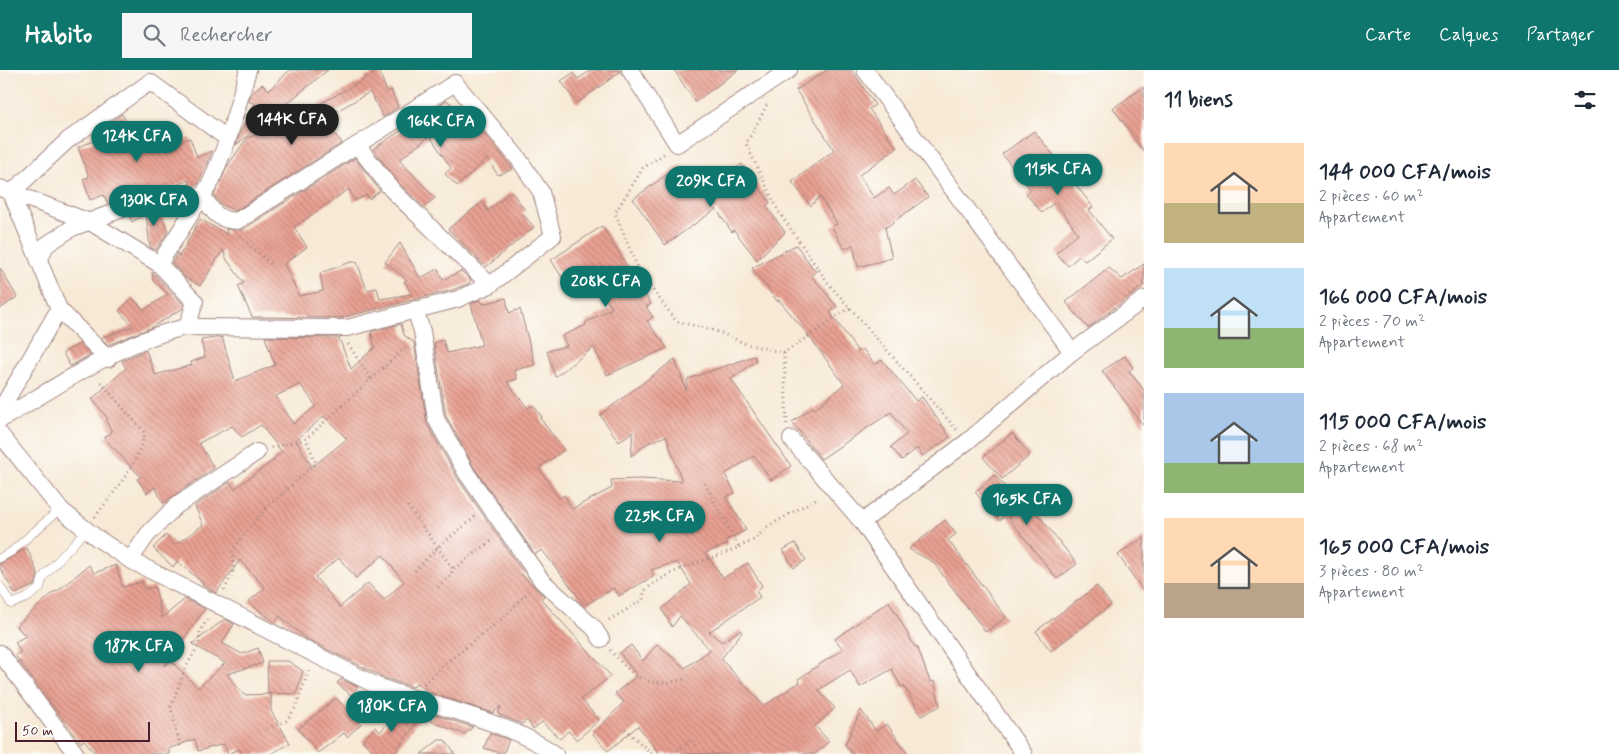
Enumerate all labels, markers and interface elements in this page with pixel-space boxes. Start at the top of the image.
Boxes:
search box [122,13,472,58]
text: Habito [25,20,92,51]
icon: search [140,21,168,49]
text: Rechercher [180,23,273,48]
text: Carte [1365,23,1411,47]
text: Calques [1439,23,1498,47]
text: Partager [1526,23,1594,47]
text: 11 biens [1164,86,1233,114]
icon: filters [1571,86,1599,114]
pin: 144K CFA [240,104,344,146]
pin: 166K CFA [389,106,493,148]
text: 144K CFA [257,109,327,130]
text: 166K CFA [407,111,475,132]
pin: 124K CFA [85,121,189,163]
text: 124K CFA [102,126,172,147]
pin: 115K CFA [1006,154,1110,196]
text: 144 000 CFA/mois [1319,158,1491,186]
text: 115K CFA [1024,159,1092,180]
icon: home [1204,163,1264,223]
pin: 209K CFA [659,166,763,208]
text: 209K CFA [676,171,746,192]
pin: 130K CFA [102,184,206,227]
text: 2 pièces · 60 m² [1319,186,1424,207]
text: 130K CFA [120,190,188,211]
text: Appartement [1319,207,1405,228]
pin: 208K CFA [554,266,658,308]
text: 208K CFA [571,271,641,292]
text: 166 000 CFA/mois [1319,283,1487,311]
icon: home [1204,288,1264,348]
text: 2 pièces · 70 m² [1319,311,1425,332]
text: Appartement [1319,332,1405,353]
text: 115 000 CFA/mois [1319,408,1486,436]
icon: home [1204,413,1264,473]
text: 2 pièces · 68 m² [1319,436,1423,457]
text: Appartement [1319,457,1405,478]
pin: 165K CFA [975,484,1079,526]
text: 165K CFA [992,489,1062,510]
pin: 225K CFA [608,500,712,543]
text: 225K CFA [625,506,695,527]
text: 165 000 CFA/mois [1319,533,1489,561]
icon: home [1204,538,1264,598]
text: 3 pièces · 80 m² [1319,561,1424,582]
text: Appartement [1319,582,1405,603]
pin: 187K CFA [87,630,191,673]
text: 187K CFA [104,636,174,657]
pin: 180K CFA [340,690,444,733]
text: 180K CFA [357,696,427,717]
scale bar [15,719,150,742]
text: 50 m [22,722,53,740]

